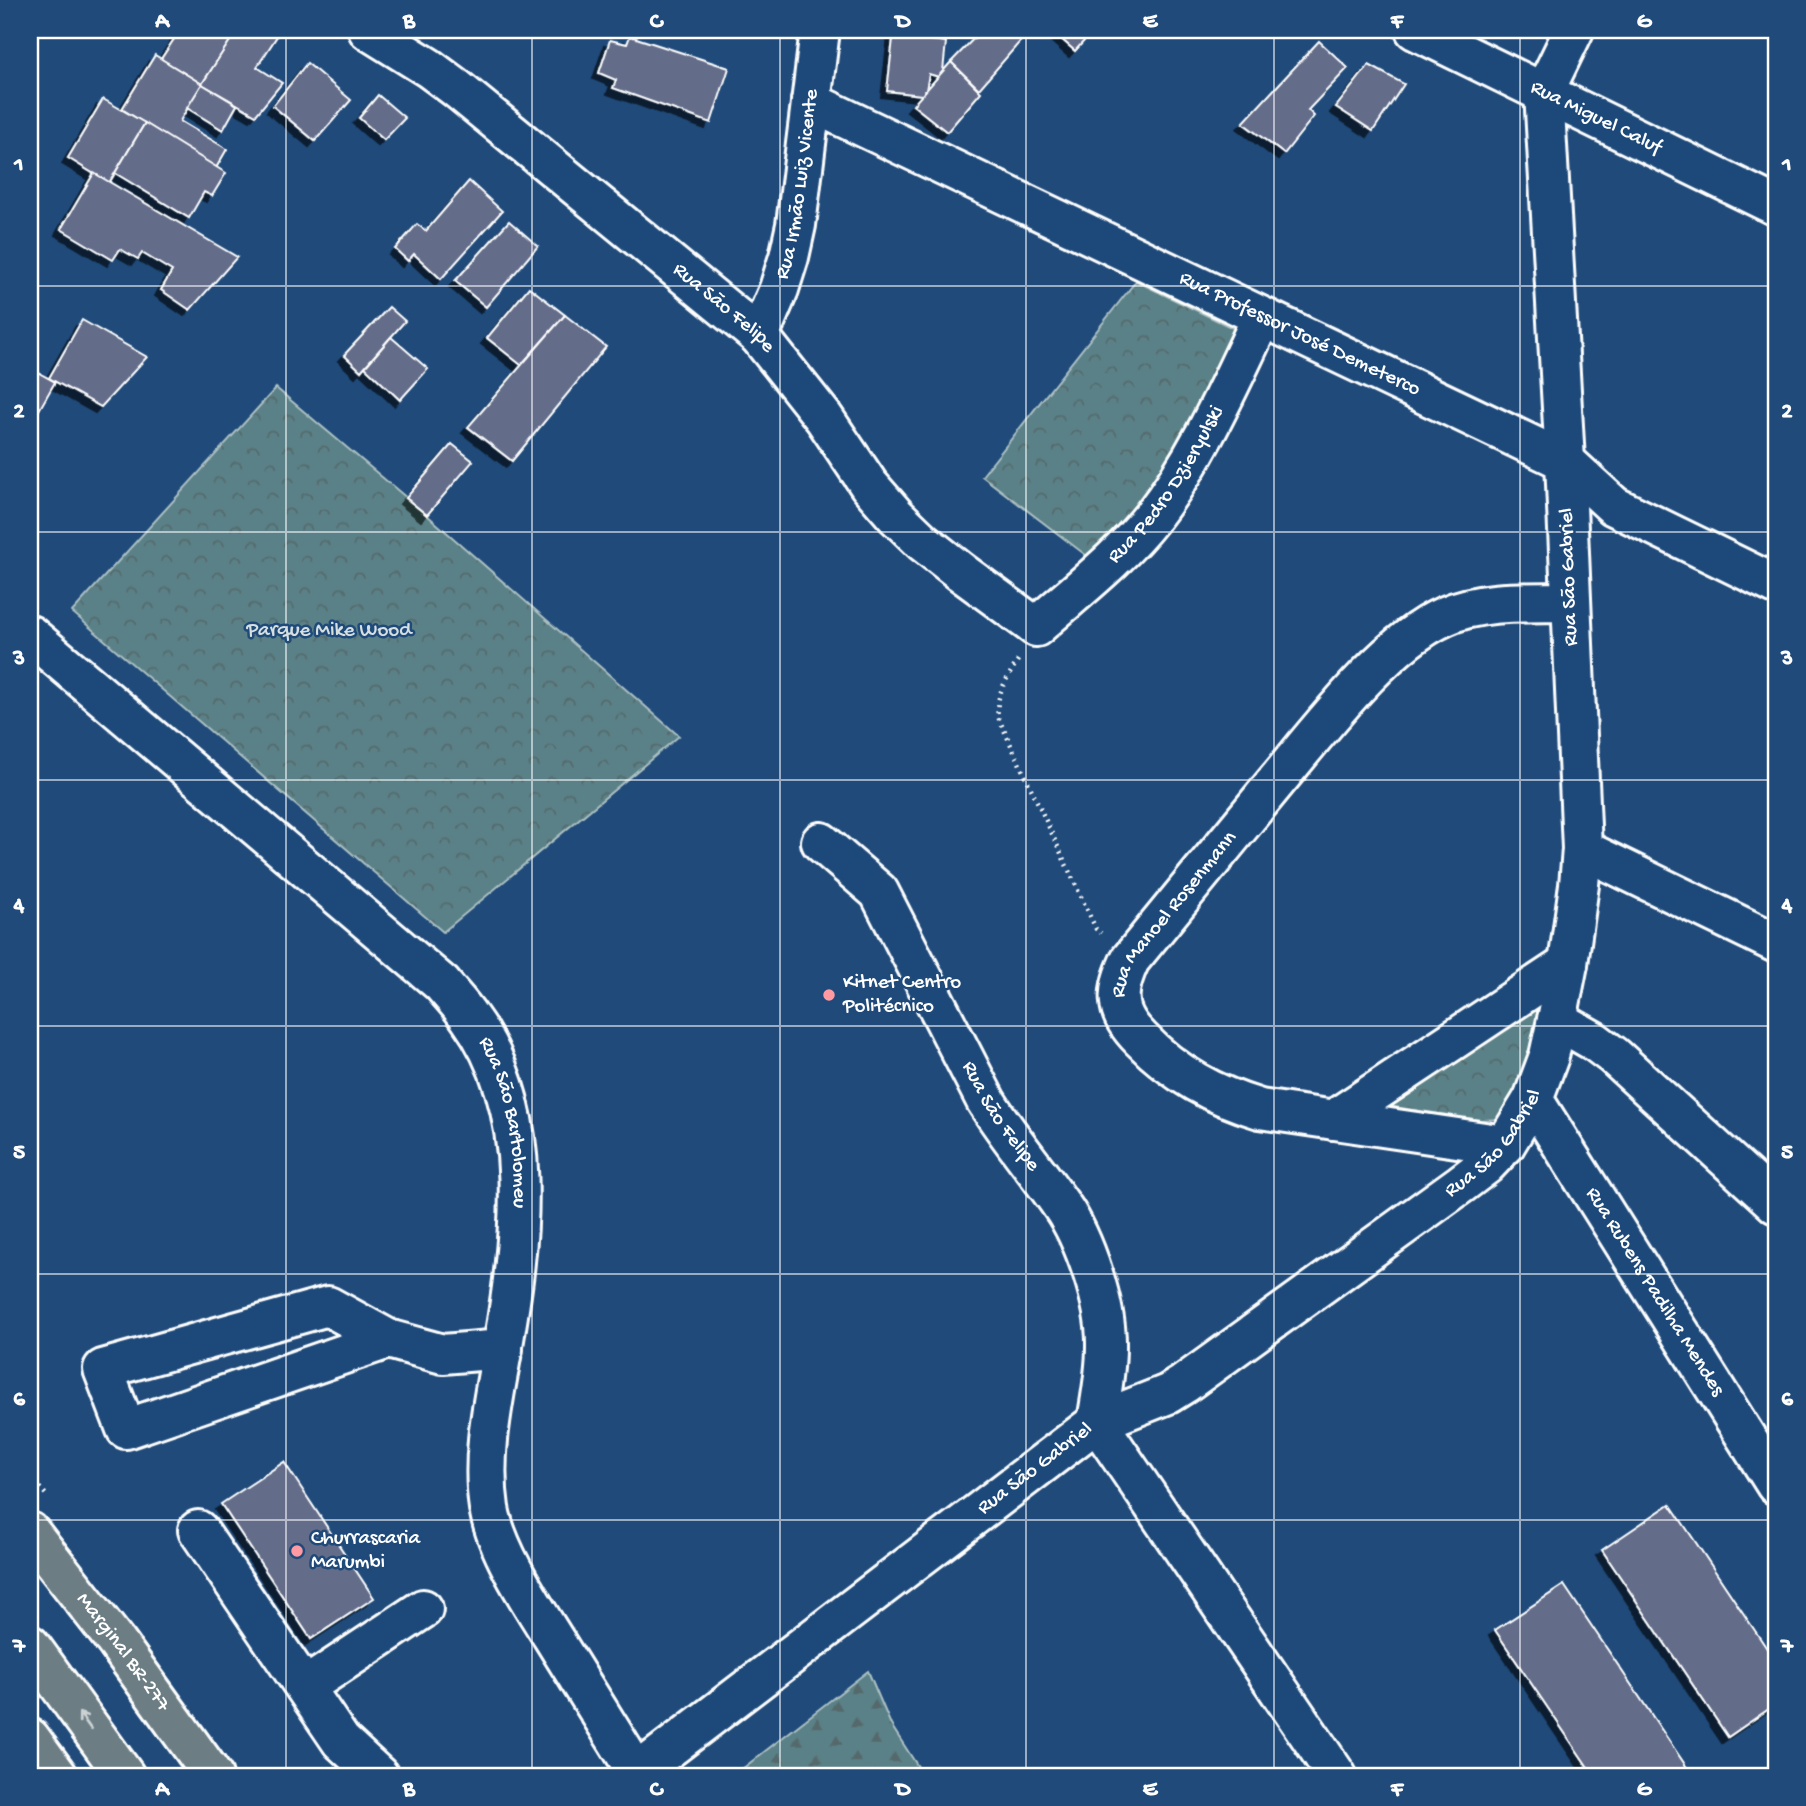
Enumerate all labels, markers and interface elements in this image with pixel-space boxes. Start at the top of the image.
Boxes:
text: A [154,9,170,36]
text: B [402,9,416,36]
text: C [650,9,665,36]
text: D [894,9,912,36]
text: E [1143,9,1159,36]
text: F [1390,9,1405,36]
text: G [1637,9,1653,36]
street label: Rua Miguel Caluf [1526,76,1667,161]
street label: Rua Irmão Luiz Vicente [770,86,825,283]
text: 1 [13,152,24,179]
text: 1 [1781,152,1792,179]
street label: Rua São Felipe [667,258,781,359]
street label: Rua Professor José Demeterco [1175,266,1424,403]
text: 2 [13,399,25,426]
text: 2 [1781,399,1793,426]
street label: Rua Pedro Dzieryulski [1103,402,1230,570]
street label: Rua São Gabriel [1555,508,1585,646]
park label: Parque Mike Wood [245,619,413,644]
text: 3 [12,646,25,673]
text: 3 [1780,646,1793,673]
street label: Rua Manoel Rosenmann [1107,826,1243,999]
text: 4 [13,893,25,920]
text: 4 [1781,893,1793,920]
place label: Kitnet Centro Politécnico [842,971,961,1020]
marker: Kitnet Centro Politécnico [821,987,837,1003]
street label: Rua São Bartolomeu [472,1033,531,1208]
street label: Rua São Felipe [955,1057,1046,1178]
street label: Rua São Gabriel [1440,1086,1548,1204]
text: 5 [13,1140,25,1167]
text: 5 [1781,1140,1793,1167]
street label: Rua Rubens Padilha Mendes [1579,1183,1730,1402]
text: 6 [13,1387,26,1414]
text: 6 [1781,1387,1794,1414]
street label: Rua São Gabriel [973,1417,1098,1521]
place label: Churrascaria Marumbi [311,1527,422,1576]
marker: Churrascaria Marumbi [289,1543,305,1559]
street label: Marginal BR-277 [70,1588,176,1718]
text: 7 [12,1634,26,1661]
text: 7 [1780,1634,1794,1661]
one-way arrow [78,1712,92,1731]
text: A [154,1777,170,1804]
text: B [402,1777,416,1804]
text: C [650,1777,665,1804]
text: D [894,1777,912,1804]
text: E [1143,1777,1159,1804]
text: F [1390,1777,1405,1804]
text: G [1637,1777,1653,1804]

